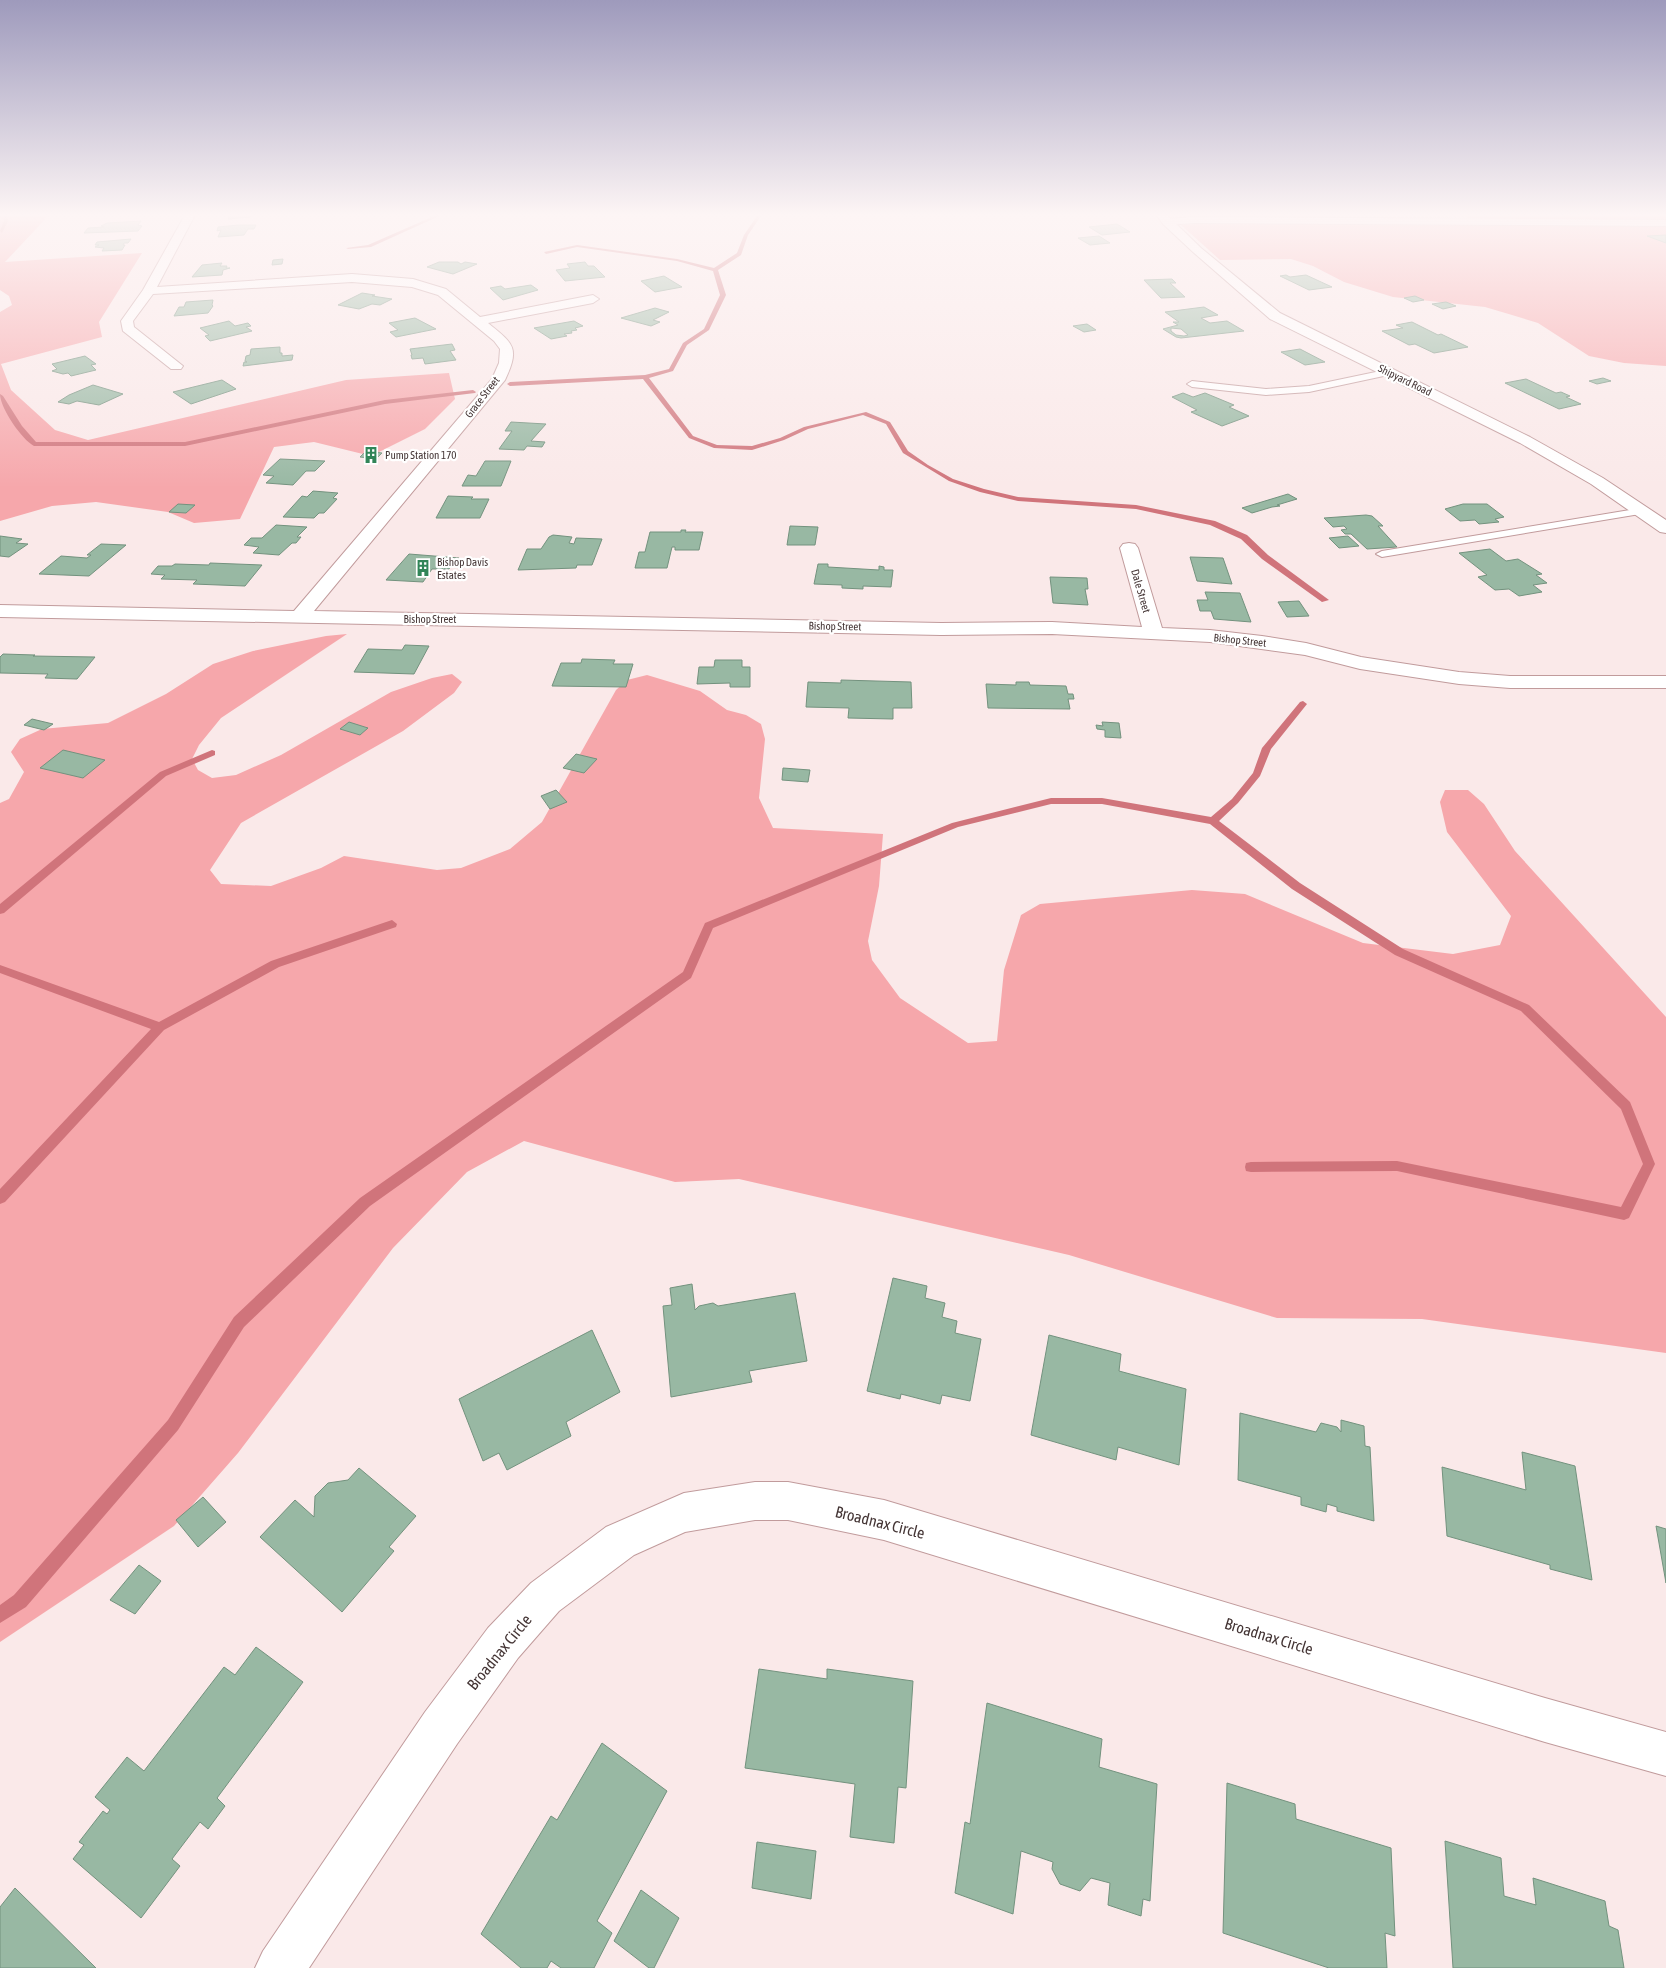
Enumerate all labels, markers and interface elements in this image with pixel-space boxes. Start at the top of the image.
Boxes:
street label: Shipyard Road [1376,362,1434,398]
street label: Grace Street [462,374,502,420]
building icon: Pump Station 170 [361,445,381,465]
place label: Pump Station 170 [385,449,456,461]
place label: Bishop Davis Estates [437,556,488,581]
building icon: Bishop Davis Estates [413,558,433,578]
street label: Dale Street [1129,568,1153,614]
street label: Bishop Street [404,613,457,625]
street label: Bishop Street [808,620,862,632]
street label: Bishop Street [1213,631,1267,649]
street label: Broadnax Circle [833,1502,927,1542]
street label: Broadnax Circle [463,1611,535,1693]
street label: Broadnax Circle [1223,1614,1315,1658]

